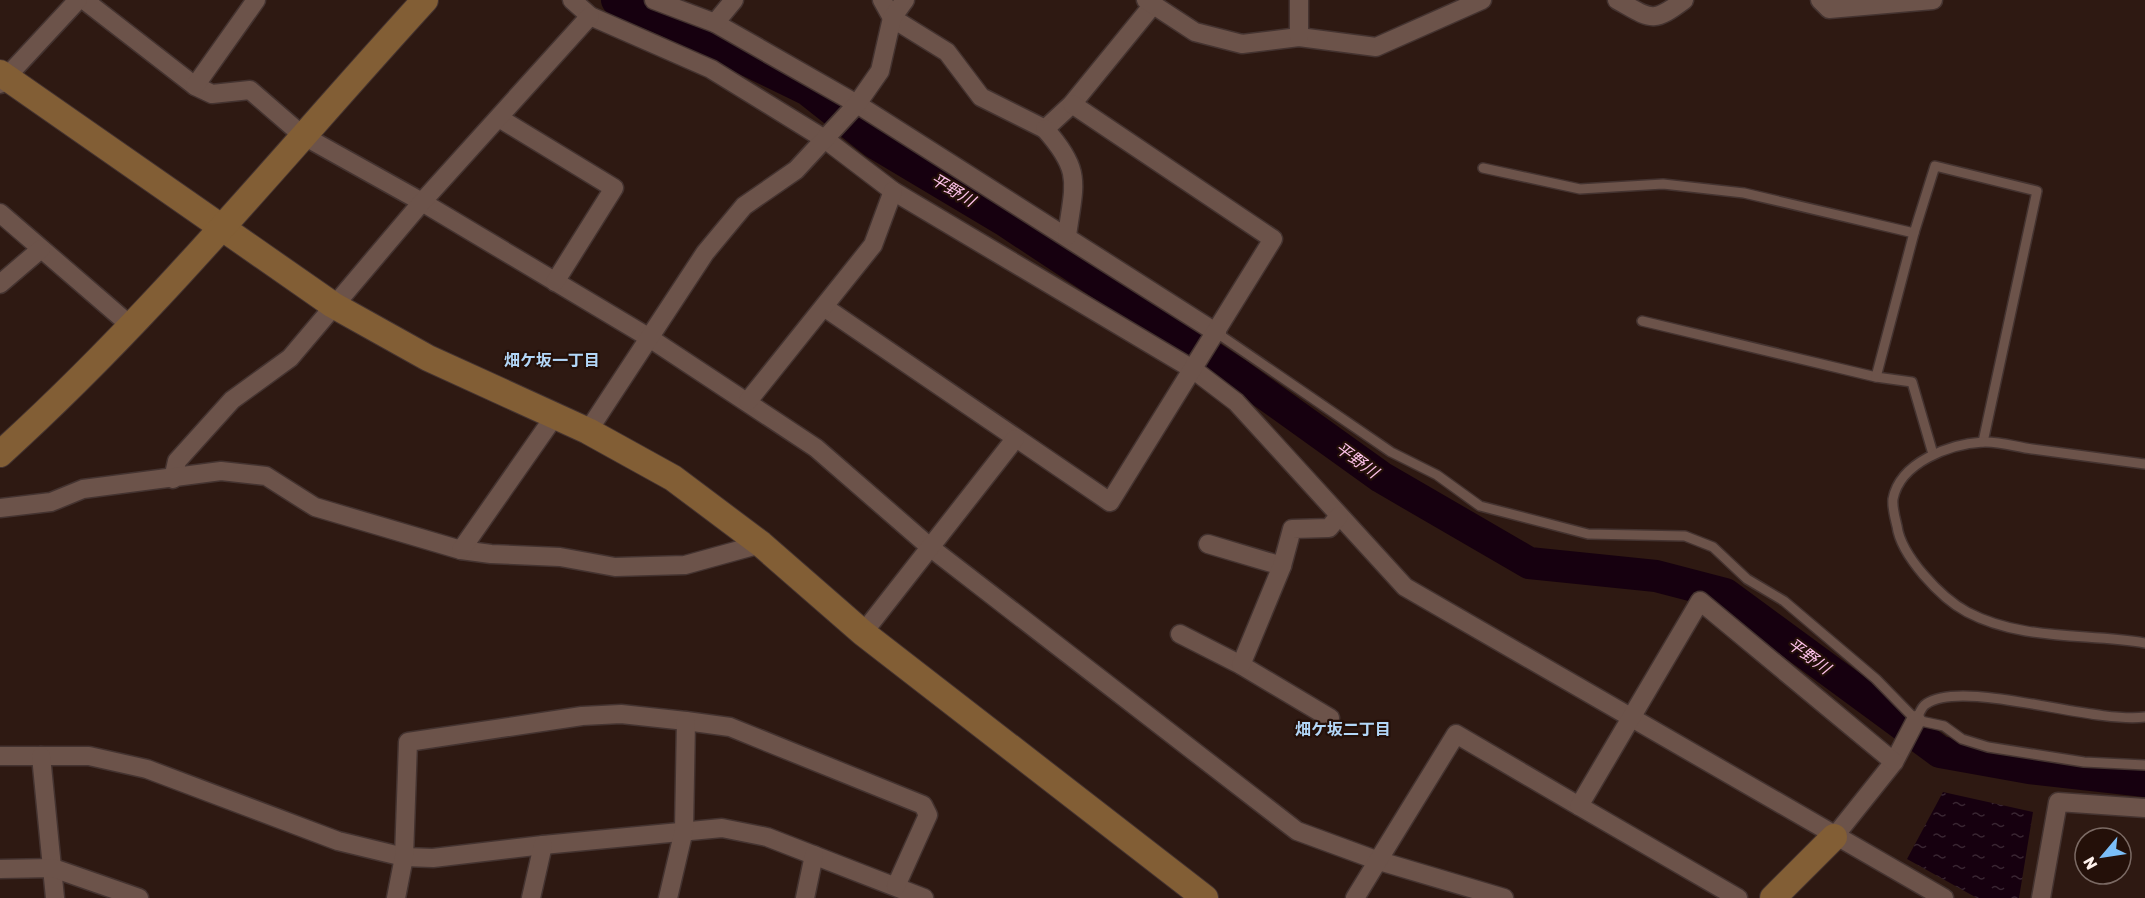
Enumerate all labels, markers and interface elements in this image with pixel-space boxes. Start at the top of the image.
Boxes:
water label: 平野川 [928,169,980,212]
district label: 畑ケ坂一丁目 [504,351,600,370]
water label: 平野川 [1332,438,1384,483]
water label: 平野川 [1784,634,1836,679]
district label: 畑ケ坂二丁目 [1295,720,1391,739]
north arrow [2073,826,2133,886]
text: N [2079,853,2101,873]

